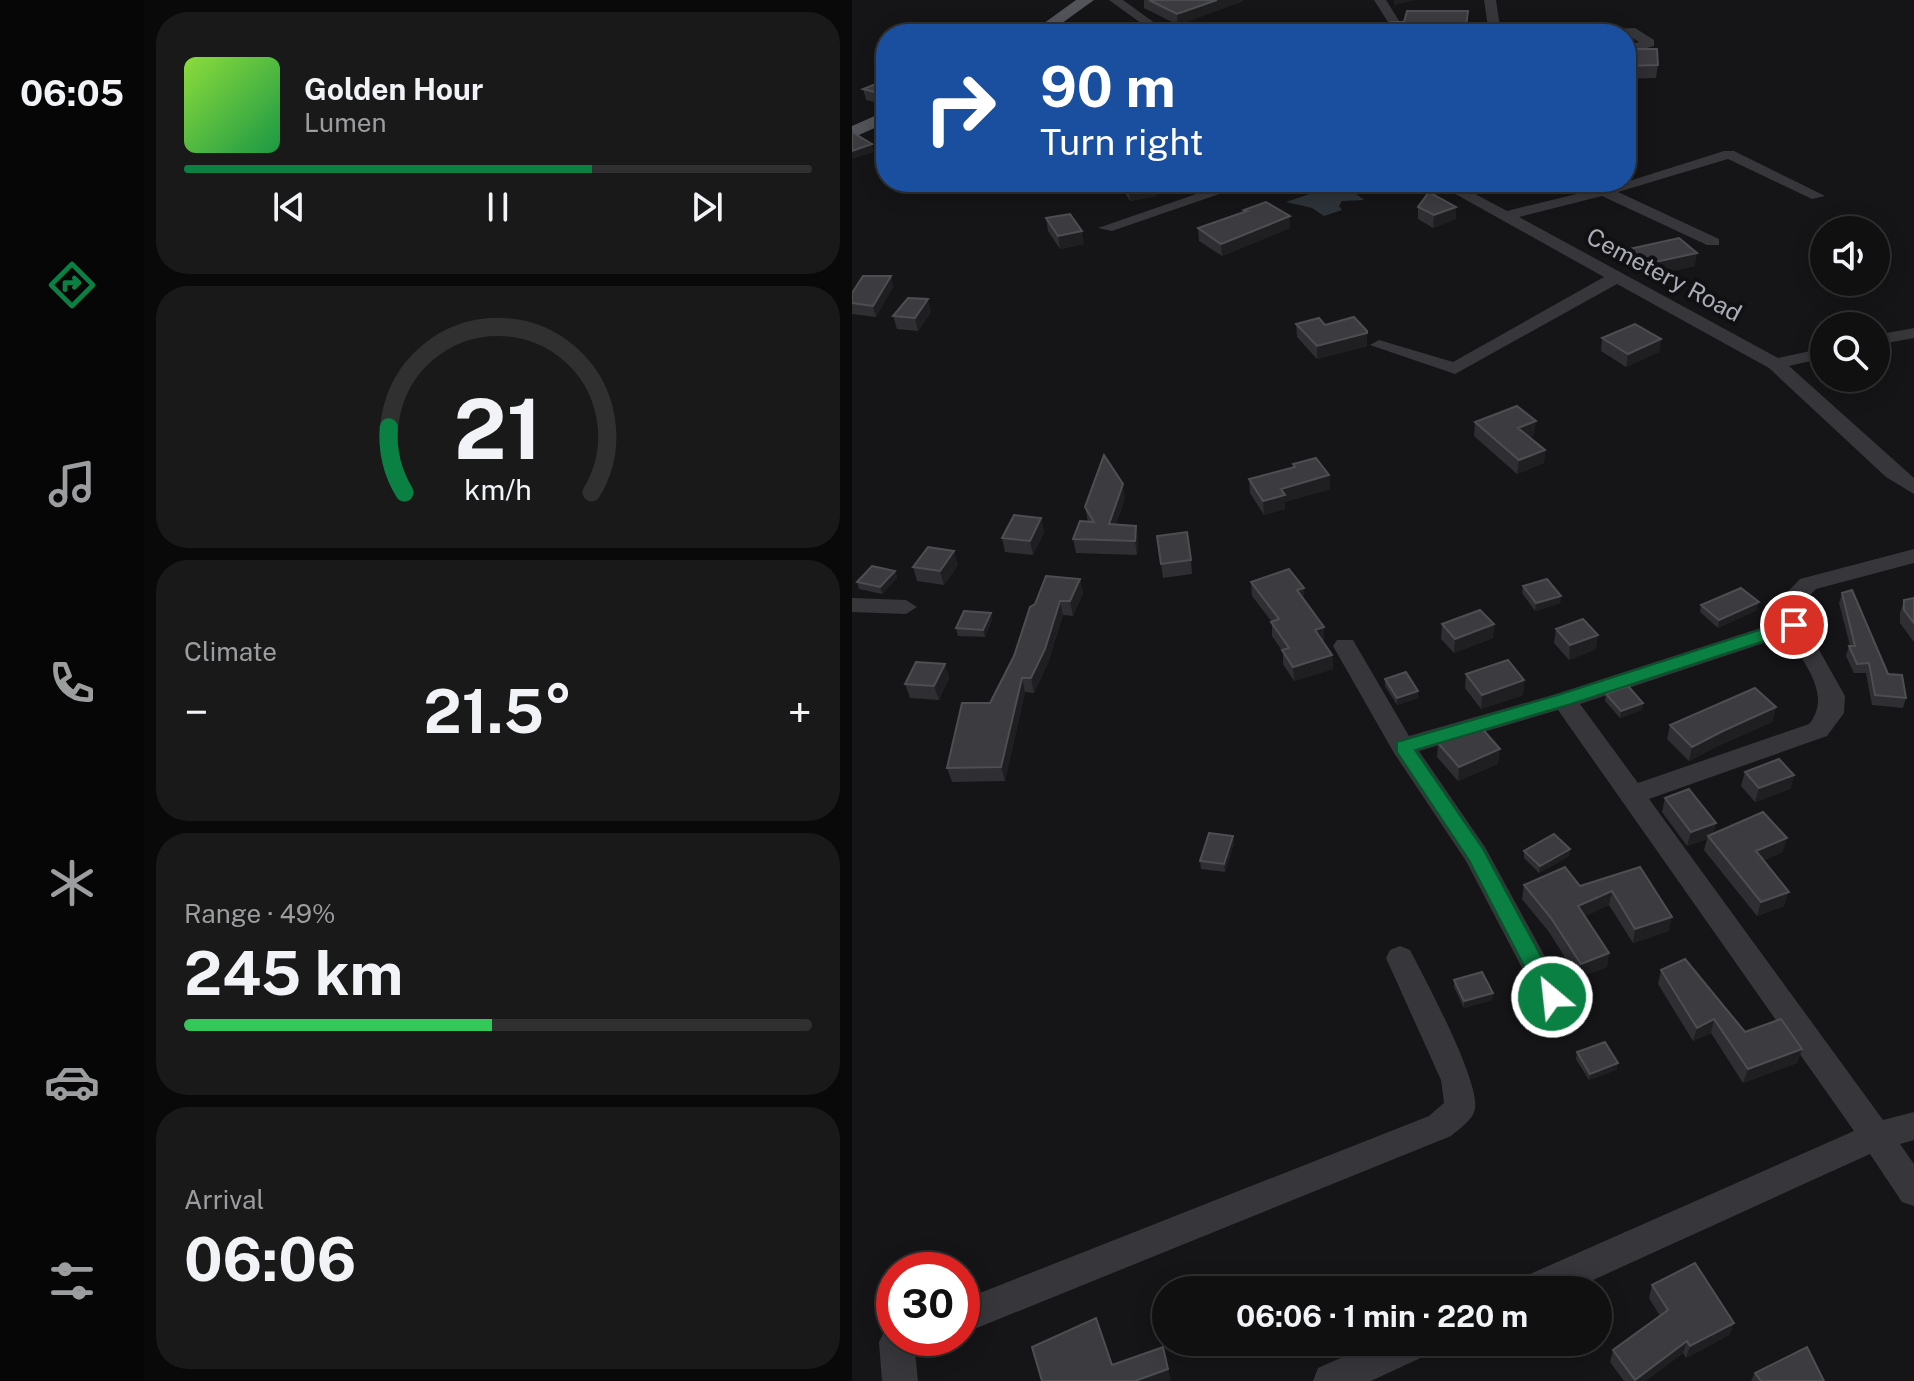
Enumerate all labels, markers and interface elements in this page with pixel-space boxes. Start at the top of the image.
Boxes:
text: 90 m [1040,54,1176,120]
icon: right [908,56,1012,160]
text: Golden Hour [304,71,483,107]
text: 06:05 [20,72,124,114]
text: Lumen [304,107,387,138]
text: Turn right [1040,121,1203,163]
icon: previous [267,185,311,229]
icon: pause [476,185,520,229]
icon: next [685,185,729,229]
map controls [1810,216,1890,392]
button: sound [1810,216,1890,296]
street label: Cemetery Road [1582,221,1747,327]
icon: directions [44,257,100,313]
button: search [1810,312,1890,392]
text: 21 [454,379,542,477]
icon: music [44,456,100,512]
text: km/h [464,473,532,506]
pin [1760,591,1828,659]
icon: arrive [1772,603,1816,647]
text: Climate [184,636,277,667]
icon: phone [44,655,100,711]
text: 21.5° [424,676,572,747]
text: − [184,686,208,738]
text: + [788,686,812,738]
icon: climate [44,855,100,911]
text: Range · 49% [184,898,336,929]
text: 245 km [184,938,403,1009]
position arrow [1510,955,1594,1039]
icon: car [44,1054,100,1110]
text: Arrival [184,1184,264,1215]
text: 06:06 [184,1224,356,1295]
speed limit sign: 30 [876,1252,980,1356]
icon: filters [44,1253,100,1309]
text: 06:06 · 1 min · 220 m [1236,1298,1528,1334]

